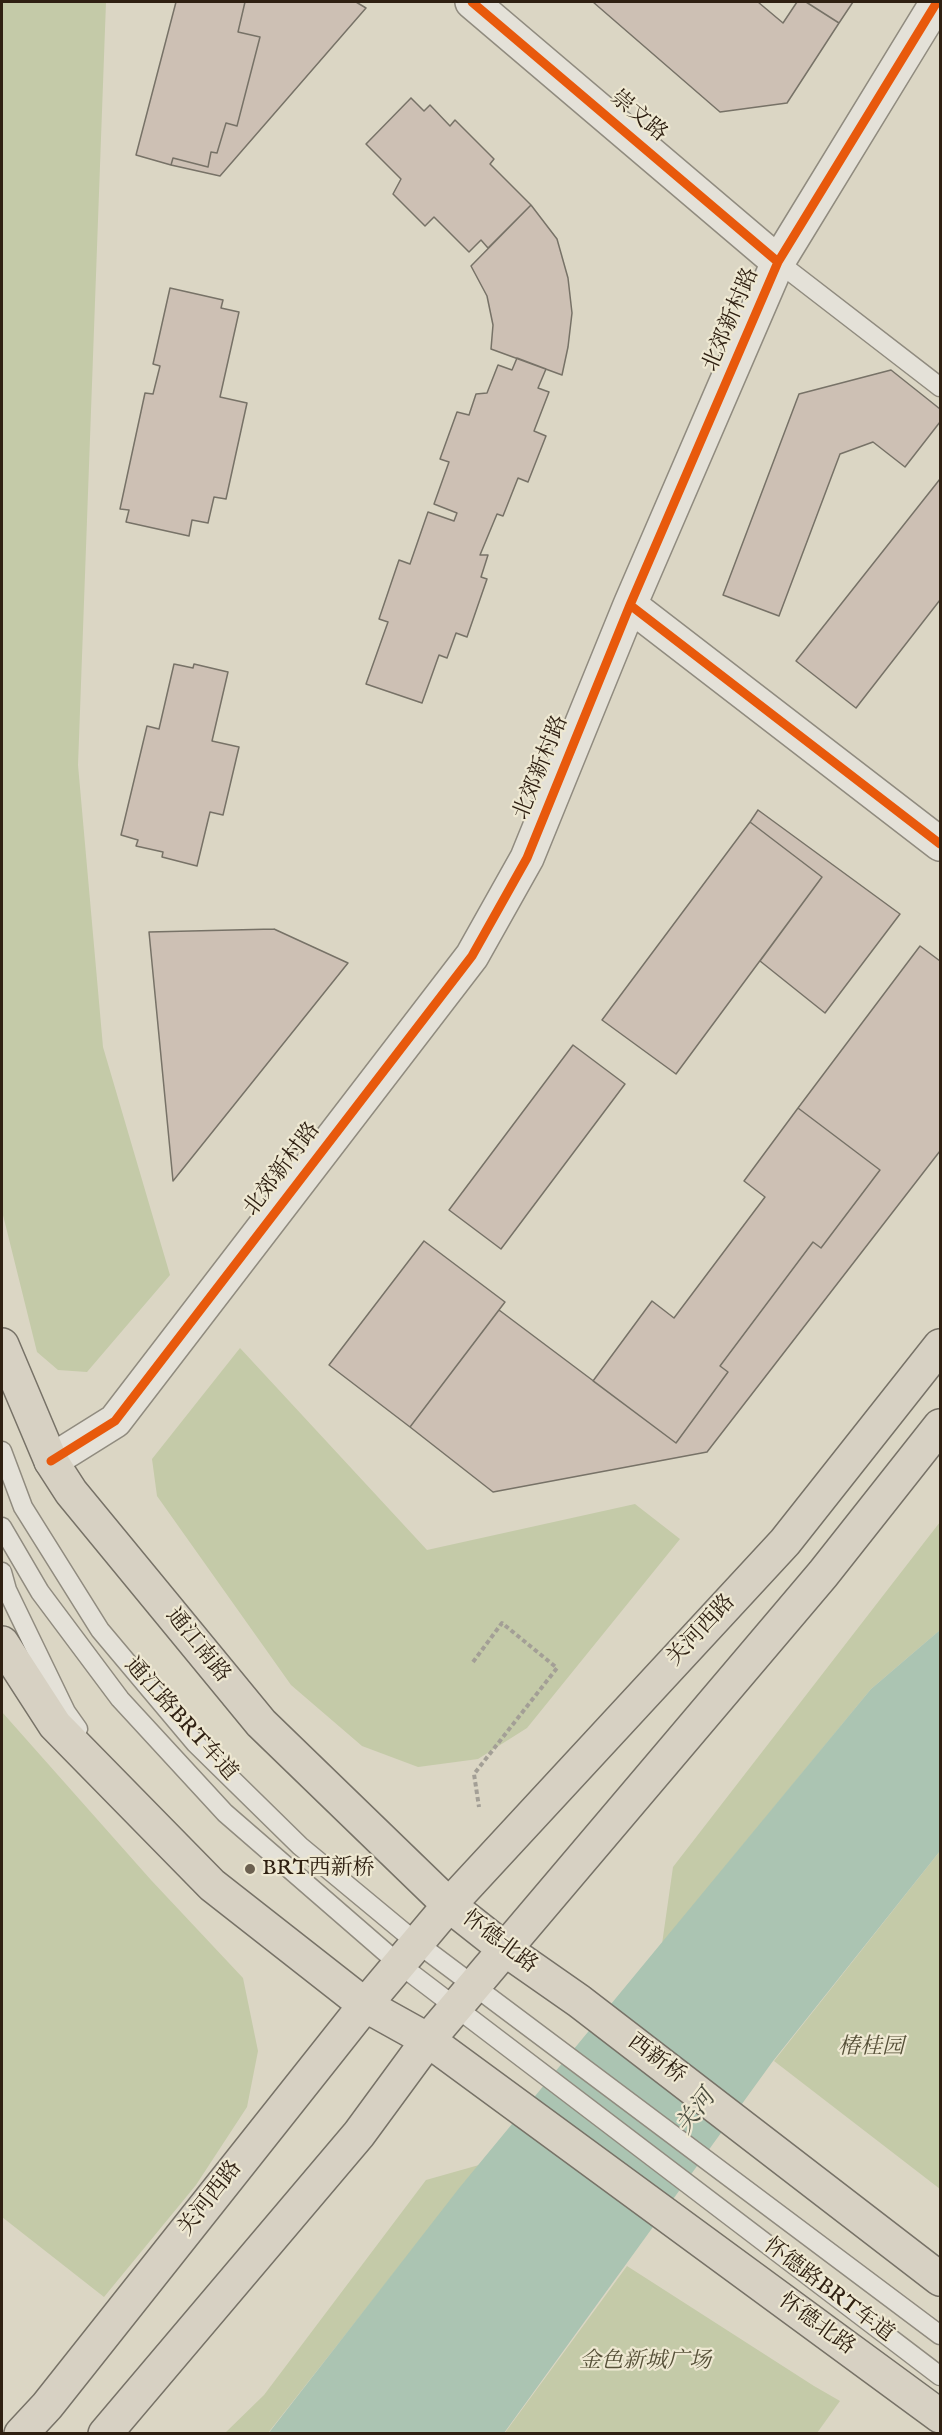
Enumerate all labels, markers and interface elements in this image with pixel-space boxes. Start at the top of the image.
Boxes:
street label: 崇文路 [604,86,672,148]
street label: 北郊新村路 [698,264,766,376]
street label: 北郊新村路 [509,712,575,824]
street label: 北郊新村路 [239,1118,327,1222]
street label: 关河西路 [662,1590,742,1672]
street label: 通江南路 [159,1603,235,1689]
street label: 通江路BRT车道 [118,1653,242,1787]
place label: BRT西新桥 [262,1856,375,1882]
marker: BRT西新桥 [243,1862,257,1876]
street label: 怀德北路 [456,1906,542,1980]
street label: 西新桥 [622,2030,690,2090]
park label: 椿桂园 [838,2035,904,2061]
water label: 关河 [671,2085,723,2141]
street label: 关河西路 [174,2156,248,2242]
street label: 怀德路BRT车道 [757,2233,899,2349]
street label: 怀德北路 [773,2288,859,2362]
park label: 金色新城广场 [579,2349,711,2375]

